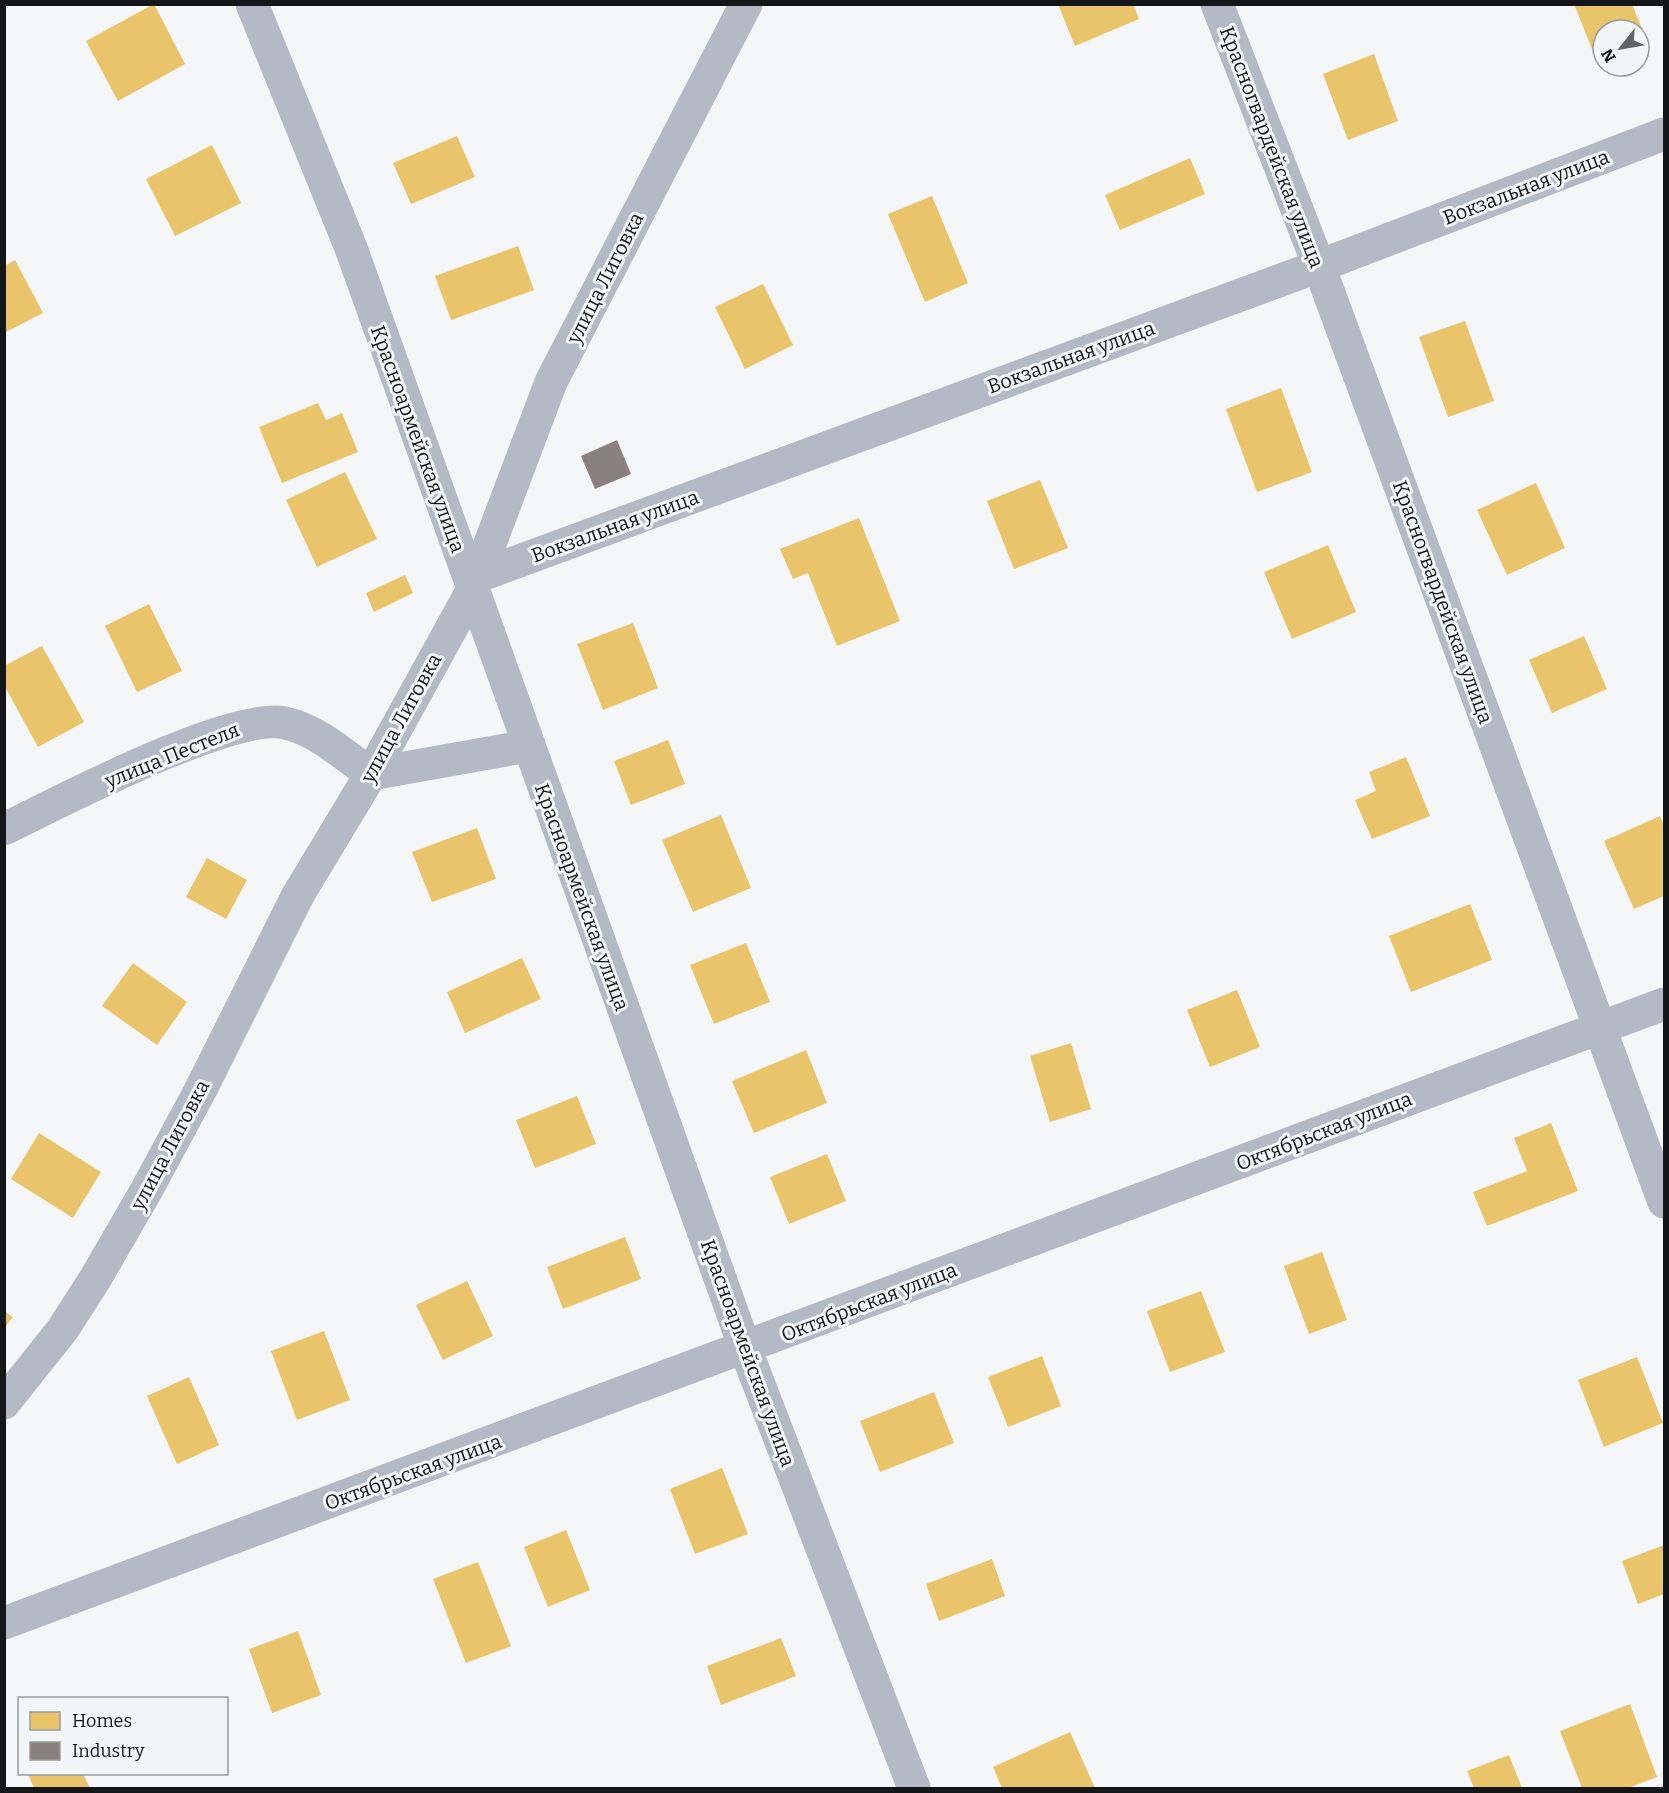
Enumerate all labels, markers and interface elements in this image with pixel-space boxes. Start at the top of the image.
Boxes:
north arrow [1591,18,1651,78]
street label: Красногвардейская улица [1215,23,1329,271]
text: N [1597,45,1620,66]
street label: Вокзальная улица [1439,144,1613,230]
street label: улица Лиговка [561,208,648,349]
street label: Вокзальная улица [984,316,1158,398]
street label: Красноармейская улица [366,322,470,556]
street label: Красногвардейская улица [1388,477,1498,727]
street label: Вокзальная улица [528,485,702,567]
street label: улица Лиговка [355,649,446,788]
street label: улица Пестеля [100,717,243,793]
street label: Красноармейская улица [530,780,634,1014]
street label: улица Лиговка [125,1076,214,1215]
street label: Октябрьская улица [1233,1086,1415,1176]
street label: Красноармейская улица [696,1236,800,1470]
street label: Октябрьская улица [778,1257,960,1347]
street label: Октябрьская улица [321,1429,505,1515]
legend [18,1697,228,1775]
text: Homes [72,1710,132,1732]
text: Industry [72,1740,145,1762]

